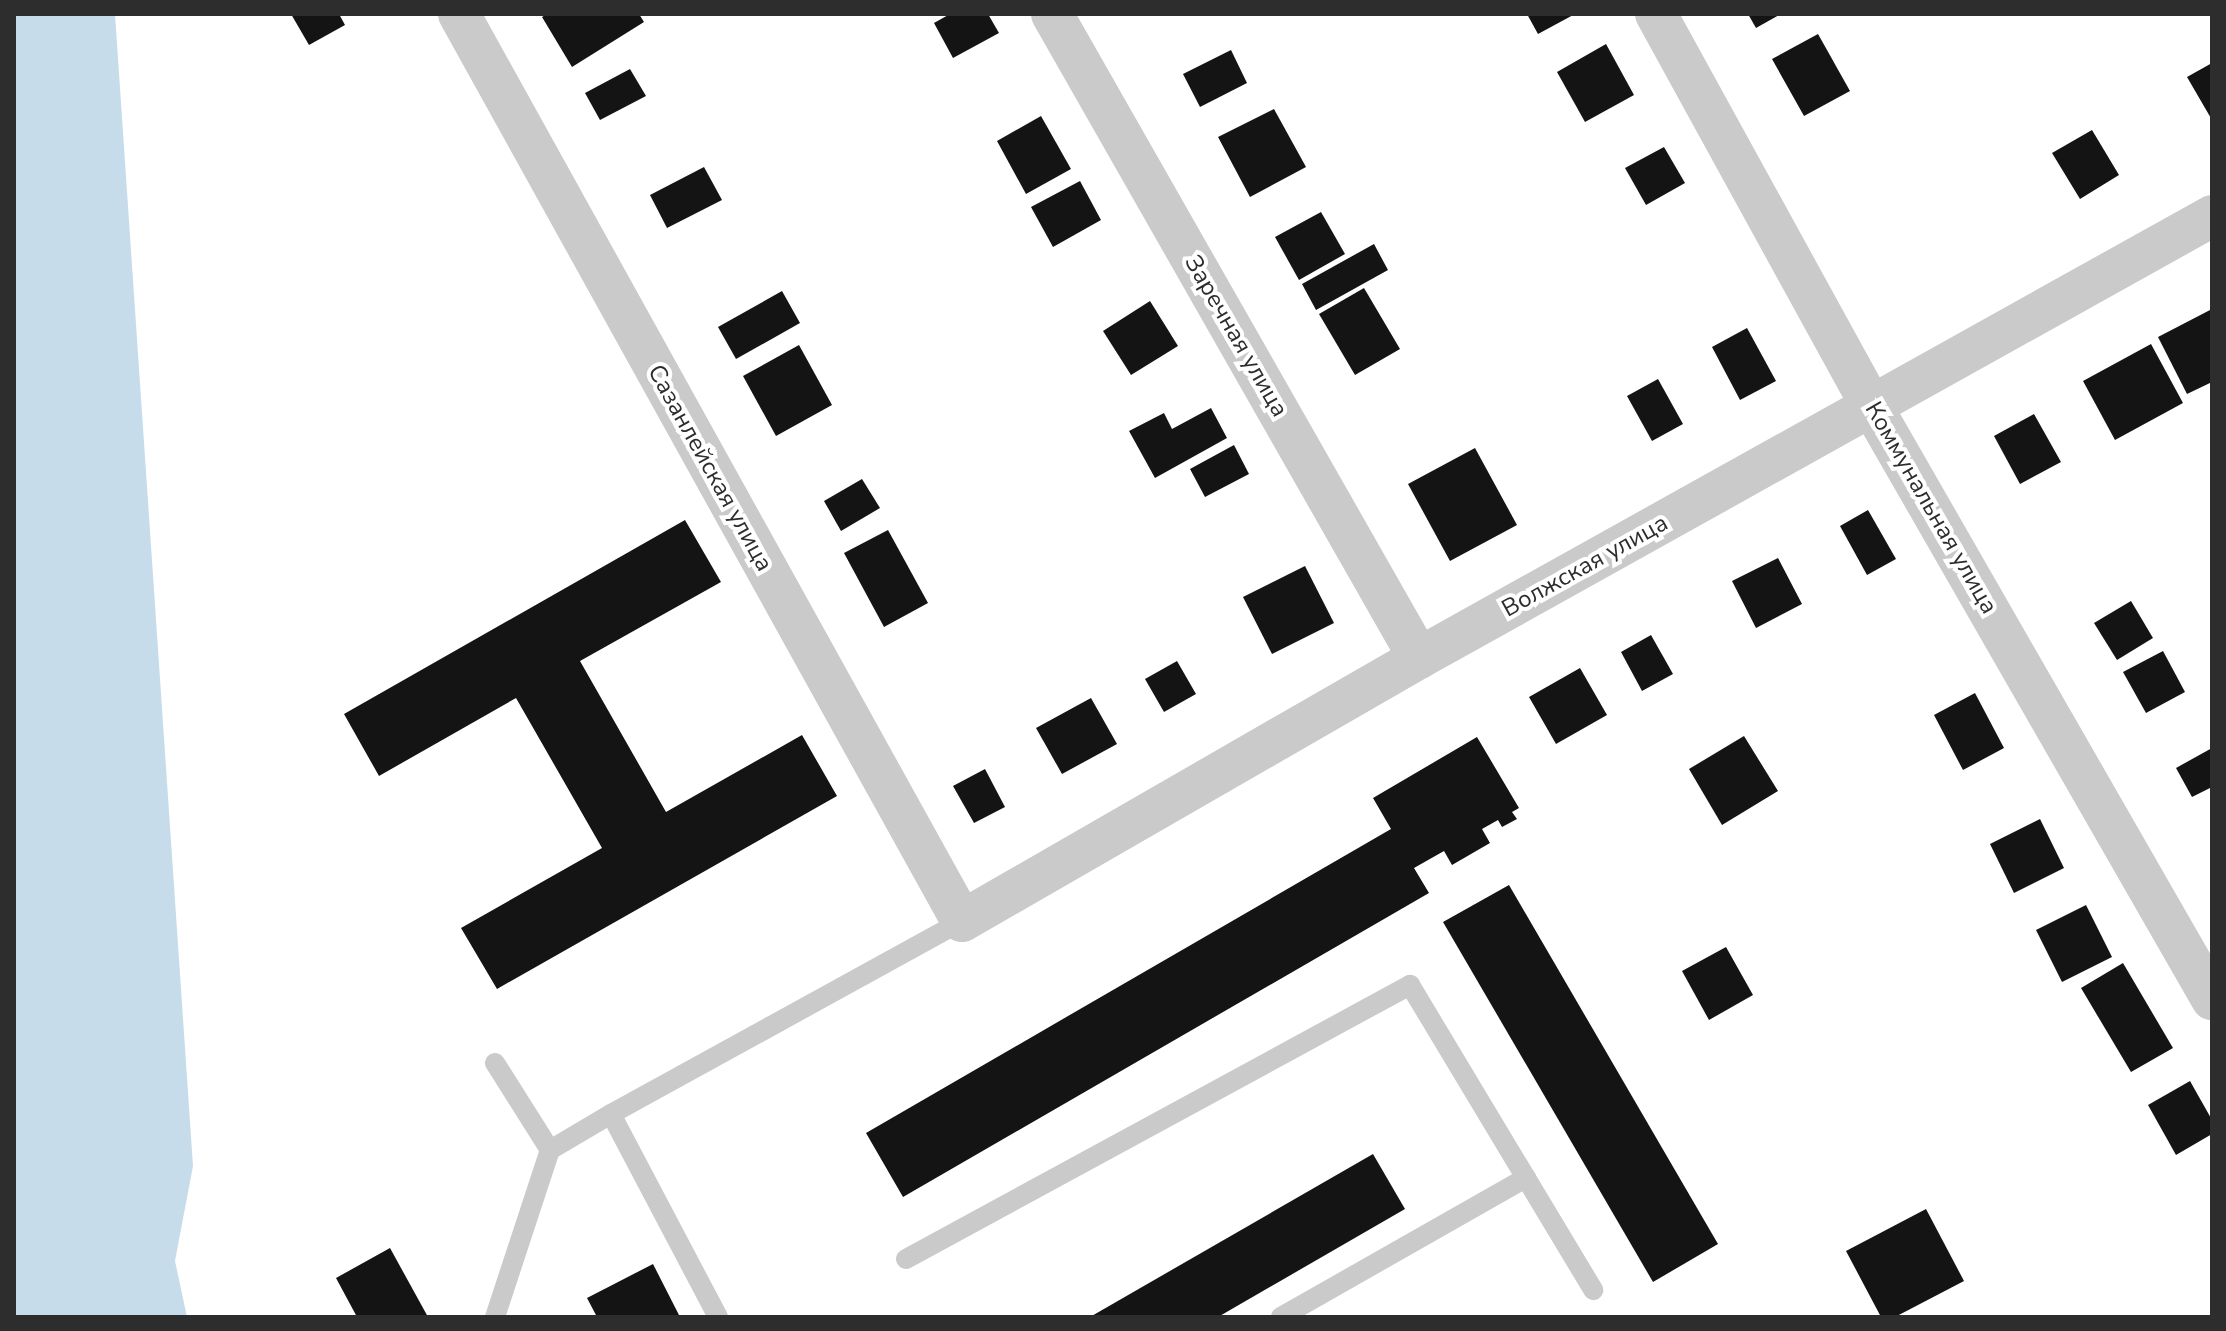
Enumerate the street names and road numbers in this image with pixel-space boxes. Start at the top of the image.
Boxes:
street label: Заречная улица [1178,250,1294,422]
street label: Сазанлейская улица [641,360,779,576]
street label: Коммунальная улица [1859,397,2003,619]
street label: Волжская улица [1497,509,1673,623]

